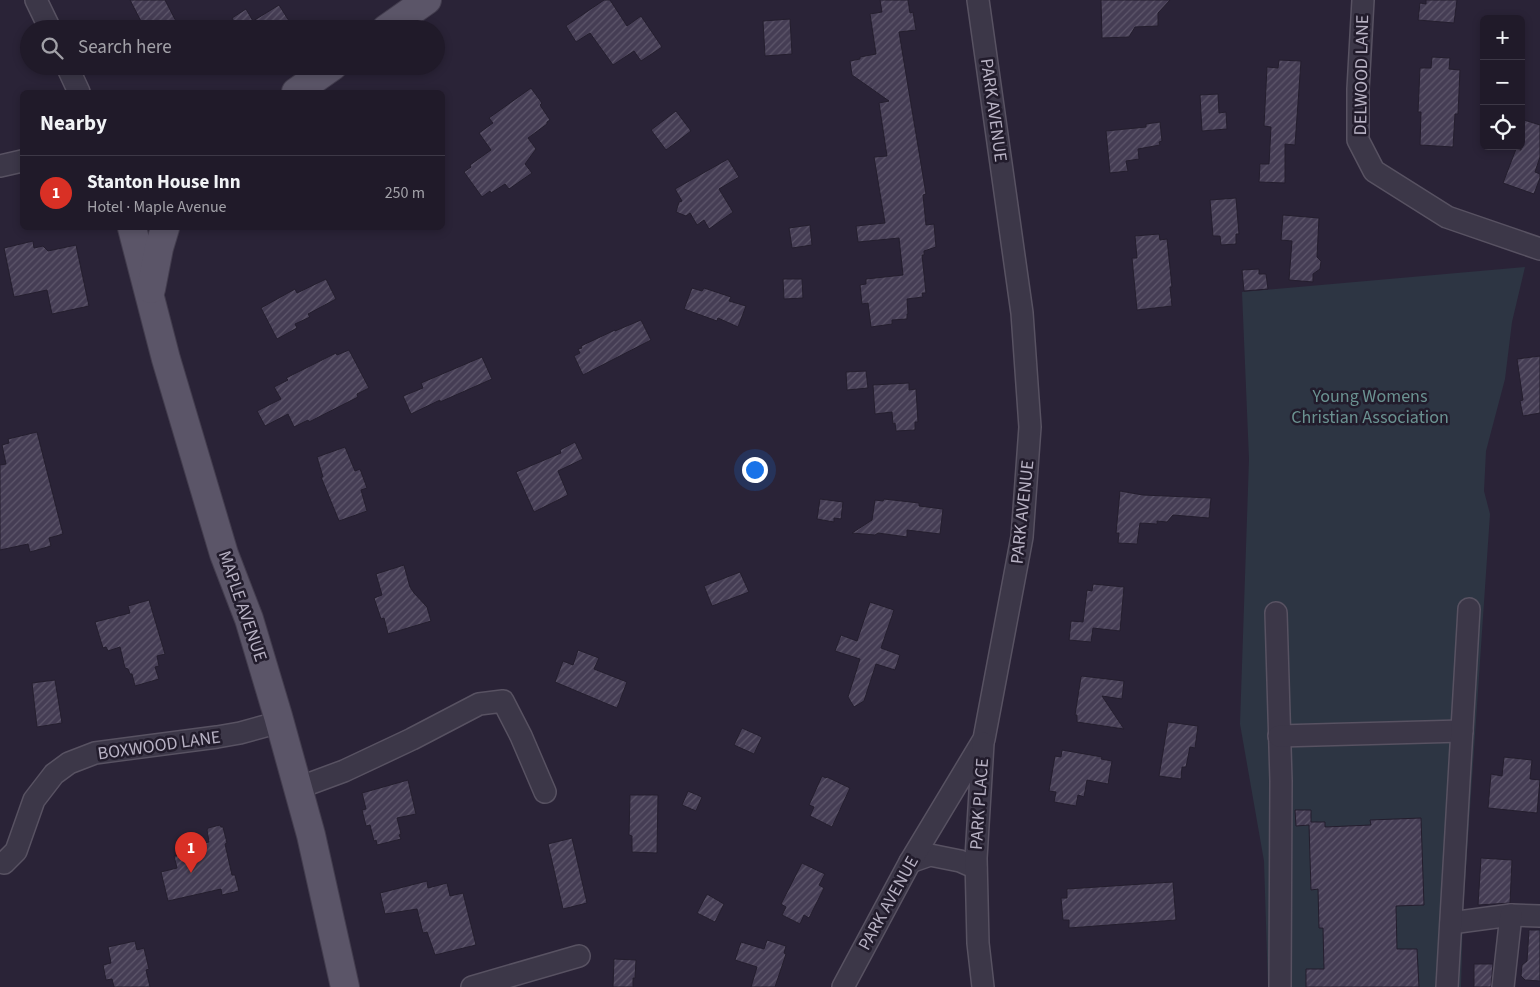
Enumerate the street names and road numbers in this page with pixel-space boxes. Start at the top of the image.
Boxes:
street label: DELWOOD LANE [1348,14,1375,136]
street label: PARK AVENUE [974,57,1013,164]
street label: PARK AVENUE [1005,459,1040,565]
street label: MAPLE AVENUE [212,547,273,665]
street label: BOXWOOD LANE [96,725,222,766]
street label: PARK PLACE [964,757,995,851]
street label: PARK AVENUE [852,852,925,955]

